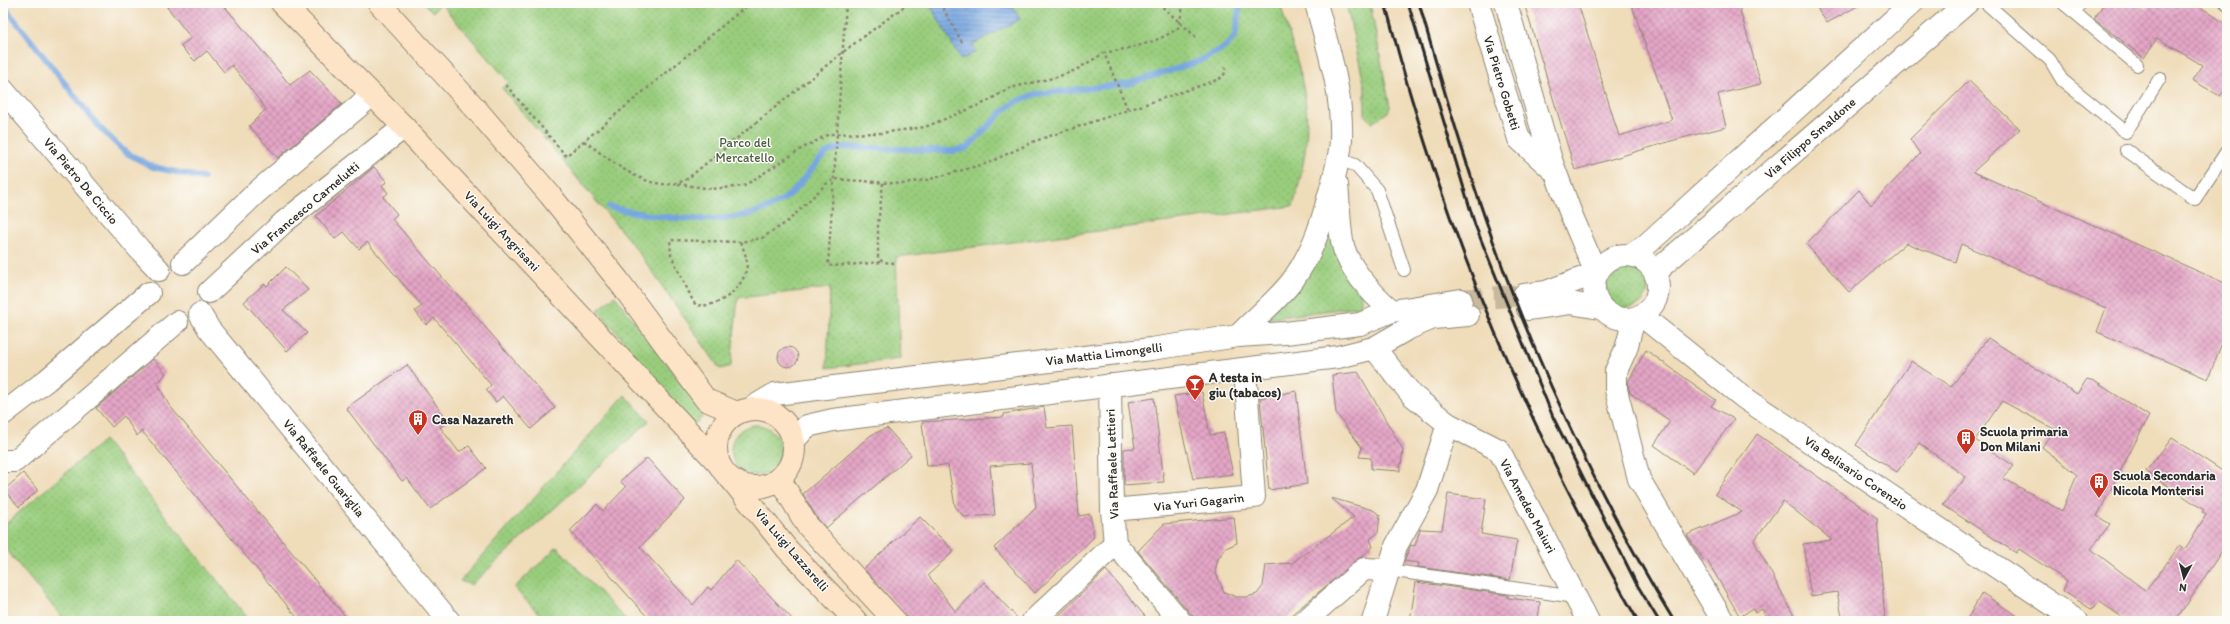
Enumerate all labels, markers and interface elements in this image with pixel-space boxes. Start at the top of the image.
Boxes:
street label: Via Pietro Gobetti [1481,34,1523,132]
street label: Via Filippo Smaldone [1761,94,1859,182]
street label: Via Pietro De Ciccio [41,135,122,227]
park label: Parco del Mercatello [715,135,775,165]
street label: Via Francesco Carnelutti [248,158,362,258]
street label: Via Luigi Angrisani [461,188,543,274]
street label: Via Mattia Limongelli [1045,339,1163,369]
place label: A testa in giu (tabacos) [1208,370,1281,401]
bar icon: A testa in giu (tabacos) [1184,373,1206,401]
building icon: Casa Nazareth [407,408,429,436]
street label: Via Raffaele Lettieri [1103,409,1121,519]
place label: Casa Nazareth [432,412,514,427]
street label: Via Raffaele Guariglia [280,416,368,520]
place label: Scuola primaria Don Milani [1980,424,2068,454]
building icon: Scuola primaria Don Milani [1955,427,1977,455]
street label: Via Belisario Corenzio [1802,433,1911,513]
street label: Via Amedeo Maiuri [1497,456,1559,556]
place label: Scuola Secondaria Nicola Monterisi [2113,468,2216,498]
building icon: Scuola Secondaria Nicola Monterisi [2088,471,2110,499]
street label: Via Yuri Gagarin [1153,490,1246,514]
street label: Via Luigi Lazzarelli [752,506,832,594]
north arrow [2164,558,2204,598]
text: N [2178,581,2187,594]

